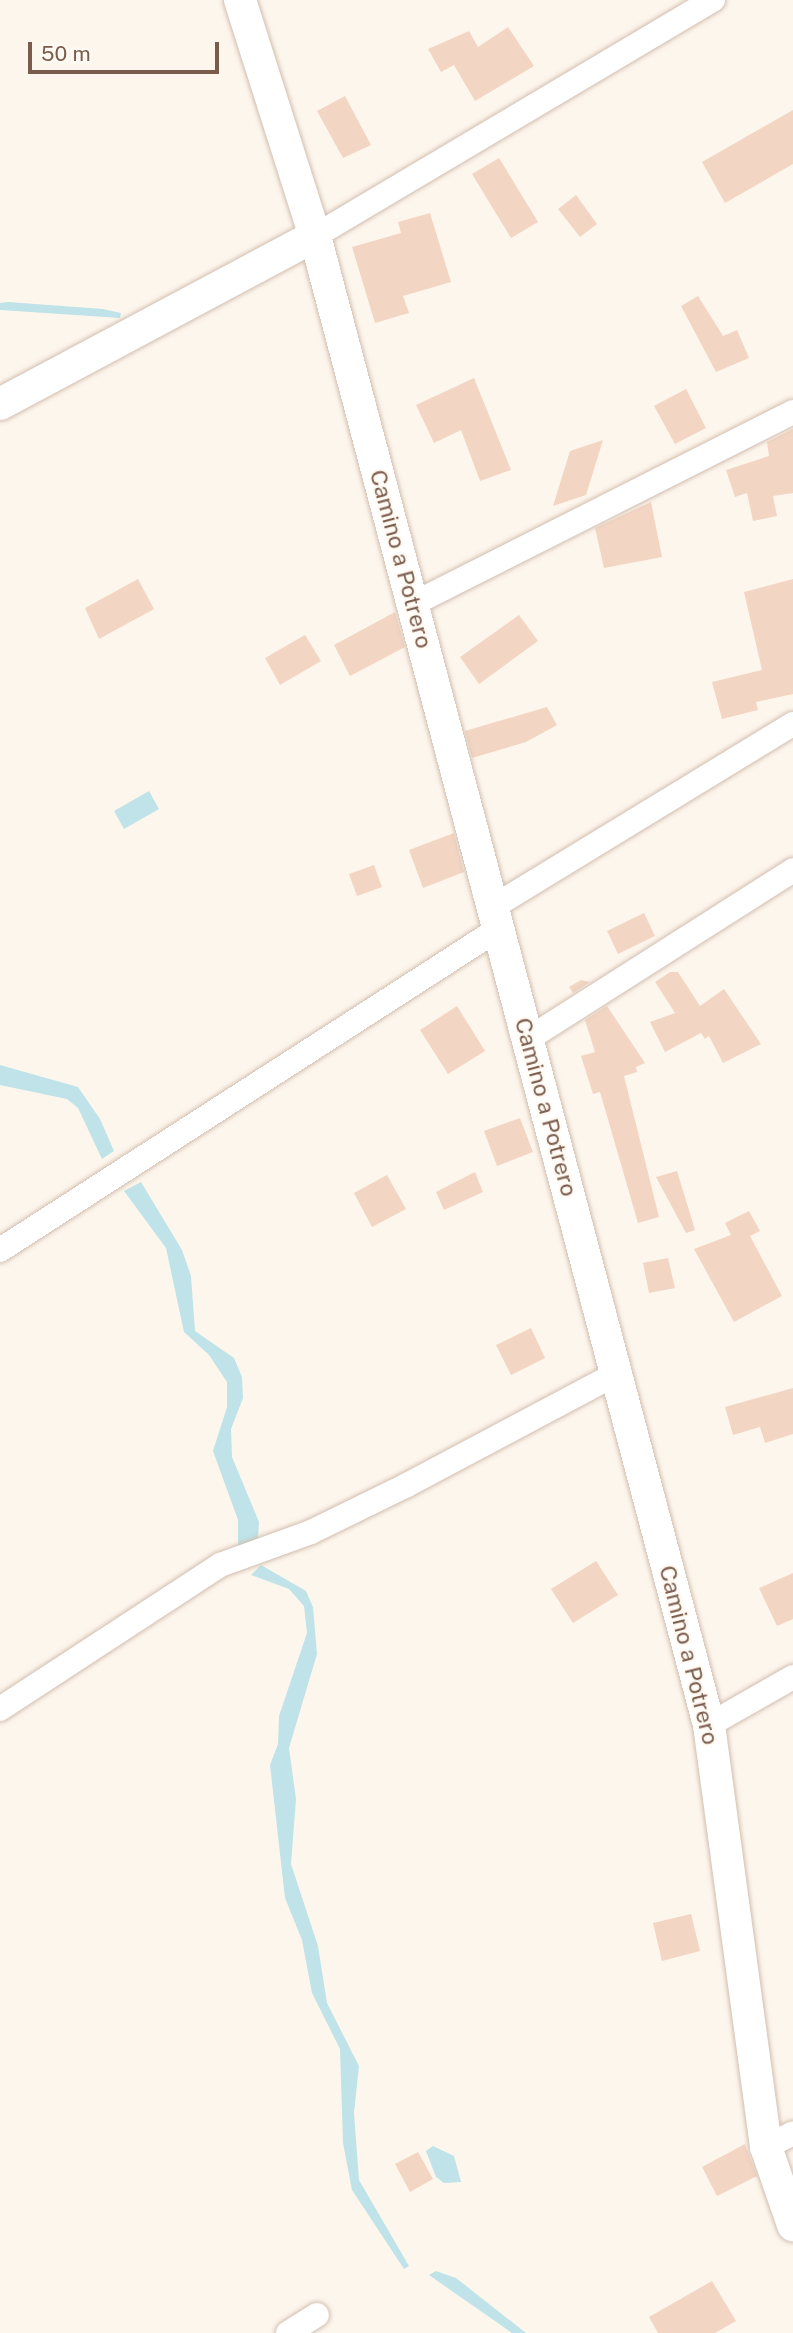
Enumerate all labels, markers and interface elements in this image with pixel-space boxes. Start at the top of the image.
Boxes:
scale bar [32,28,222,72]
text: 50 m [41,41,91,66]
street label: Camino a Potrero [364,467,438,651]
street label: Camino a Potrero [509,1015,583,1199]
street label: Camino a Potrero [653,1562,725,1748]

